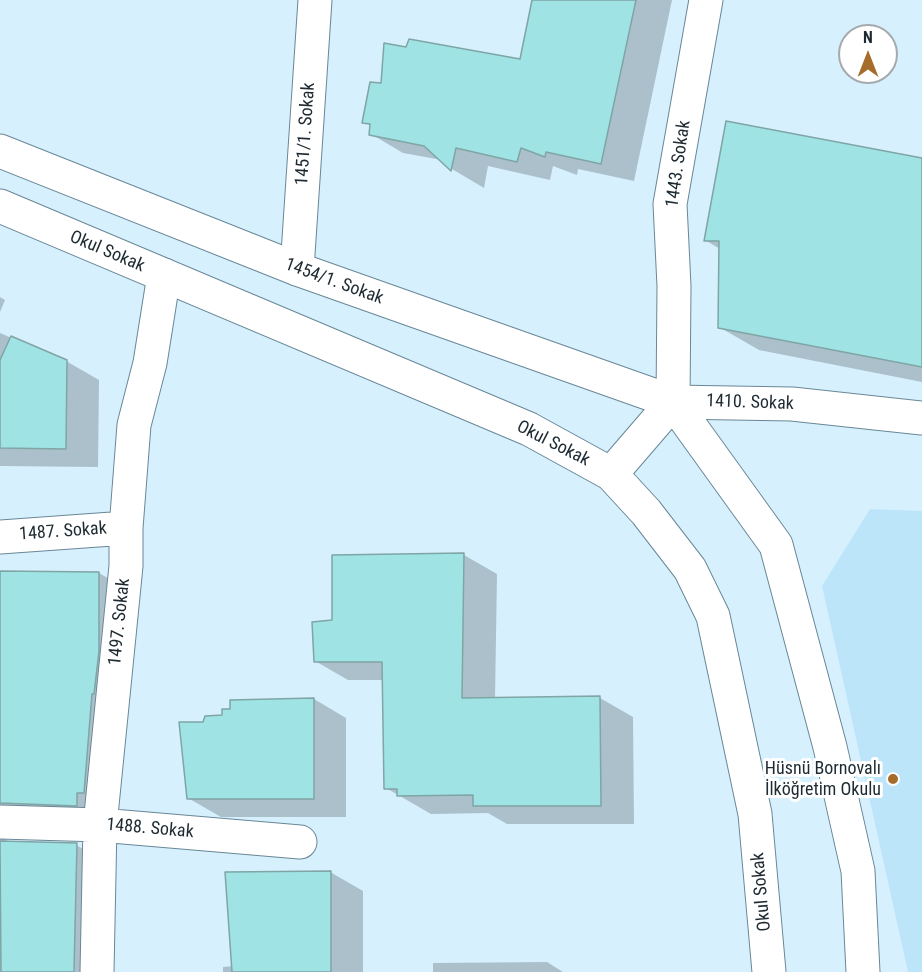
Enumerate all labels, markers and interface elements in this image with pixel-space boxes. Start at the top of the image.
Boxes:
north arrow [838,24,898,84]
text: N [863,28,873,47]
street label: 1451/1. Sokak [292,82,320,186]
street label: 1443. Sokak [662,119,696,209]
street label: Okul Sokak [66,227,148,277]
street label: 1454/1. Sokak [282,254,386,310]
street label: 1410. Sokak [706,391,794,415]
street label: Okul Sokak [513,416,593,472]
street label: 1487. Sokak [19,518,107,546]
street label: 1497. Sokak [105,577,135,667]
place label: Hüsnü Bornovalı İlköğretim Okulu [765,758,881,800]
marker: Hüsnü Bornovalı İlköğretim Okulu [886,772,900,786]
street label: 1488. Sokak [105,814,195,844]
street label: Okul Sokak [748,852,776,932]

